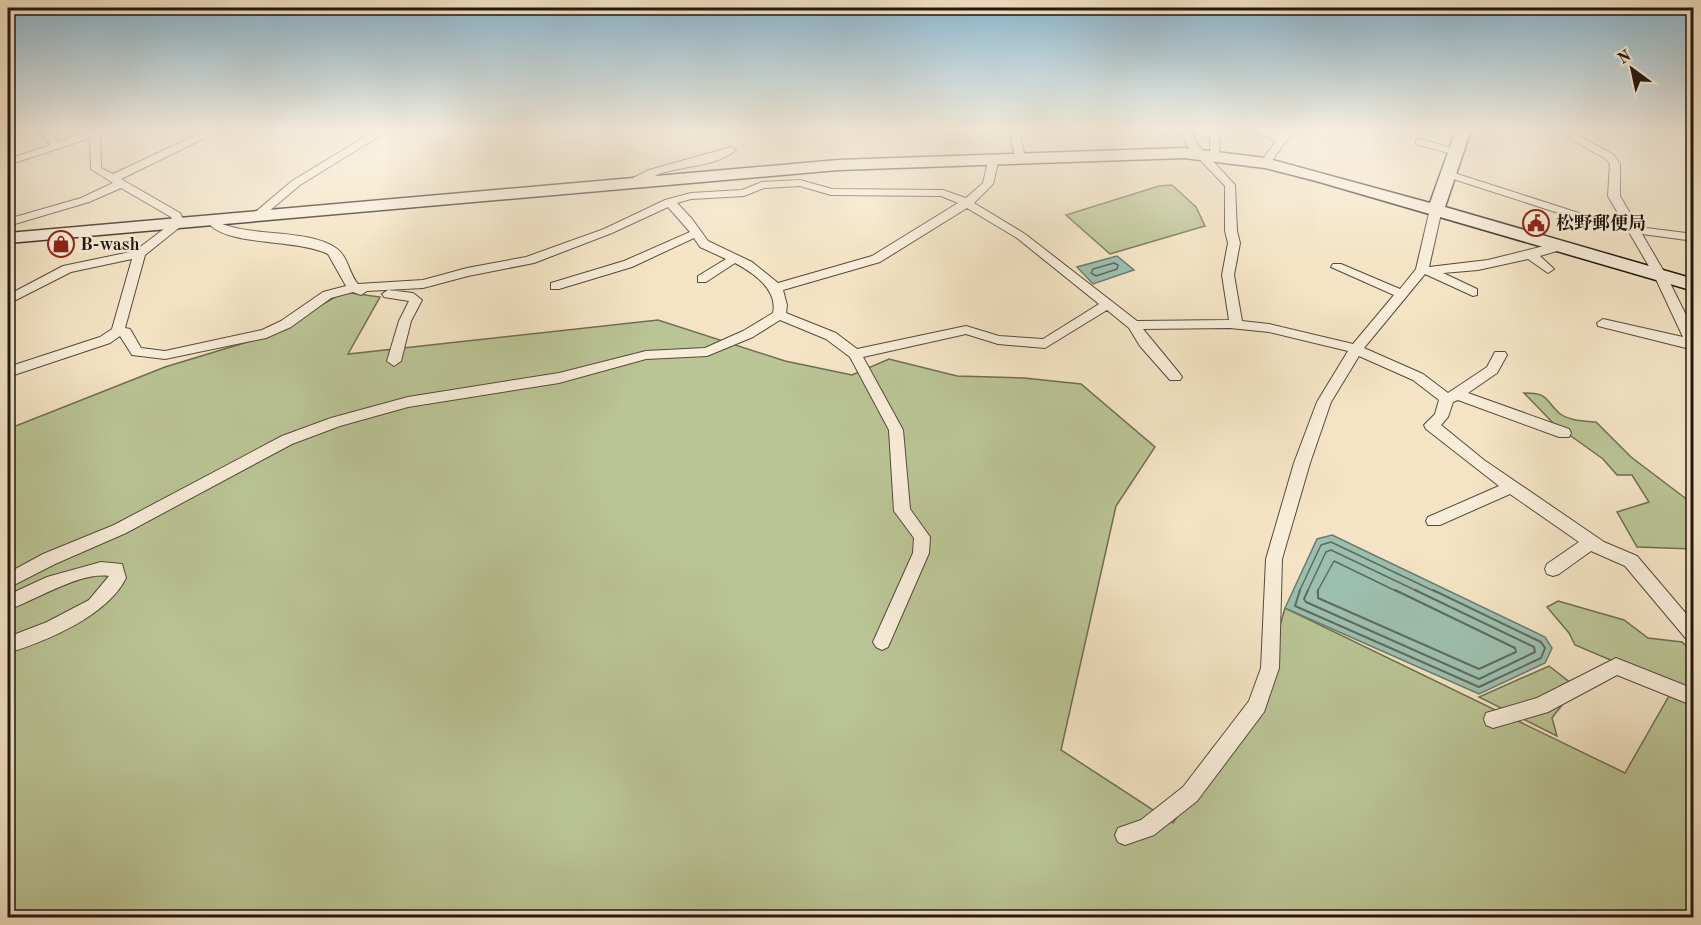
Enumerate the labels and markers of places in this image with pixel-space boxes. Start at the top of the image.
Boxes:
public building icon: 松野郵便局 [1521,208,1551,238]
place label: 松野郵便局 [1556,213,1646,233]
shop icon: B-wash [46,229,76,259]
place label: B-wash [80,236,140,254]

